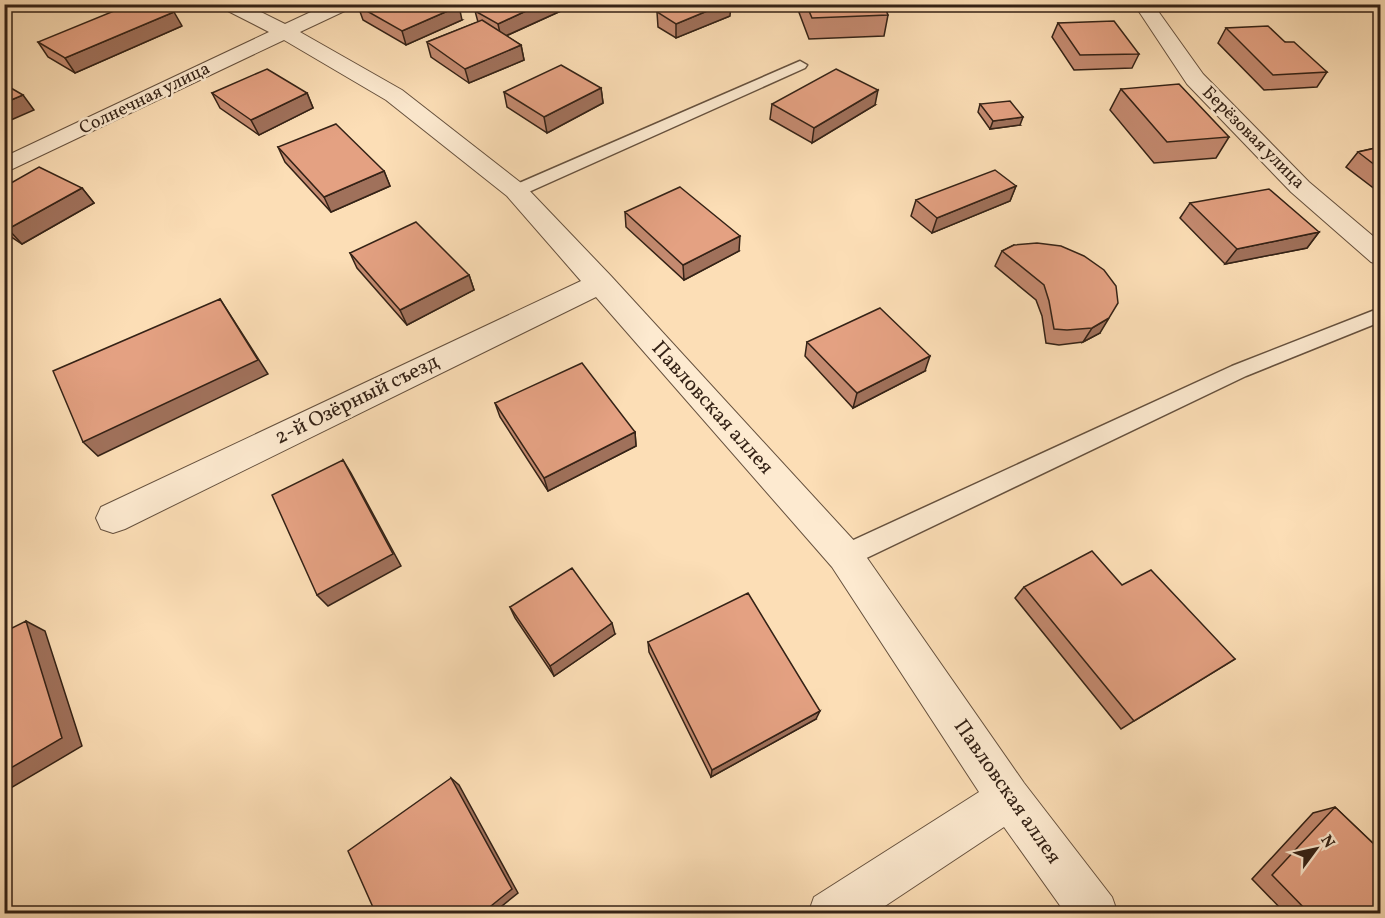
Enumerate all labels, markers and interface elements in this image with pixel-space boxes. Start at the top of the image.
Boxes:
street label: Солнечная улица [75,56,215,142]
street label: Берёзовая улица [1196,81,1310,195]
street label: Павловская аллея [644,335,780,481]
street label: 2-й Озёрный съезд [270,348,444,452]
street label: Павловская аллея [946,714,1068,870]
north arrow [1286,819,1346,879]
text: N [1315,831,1339,853]

